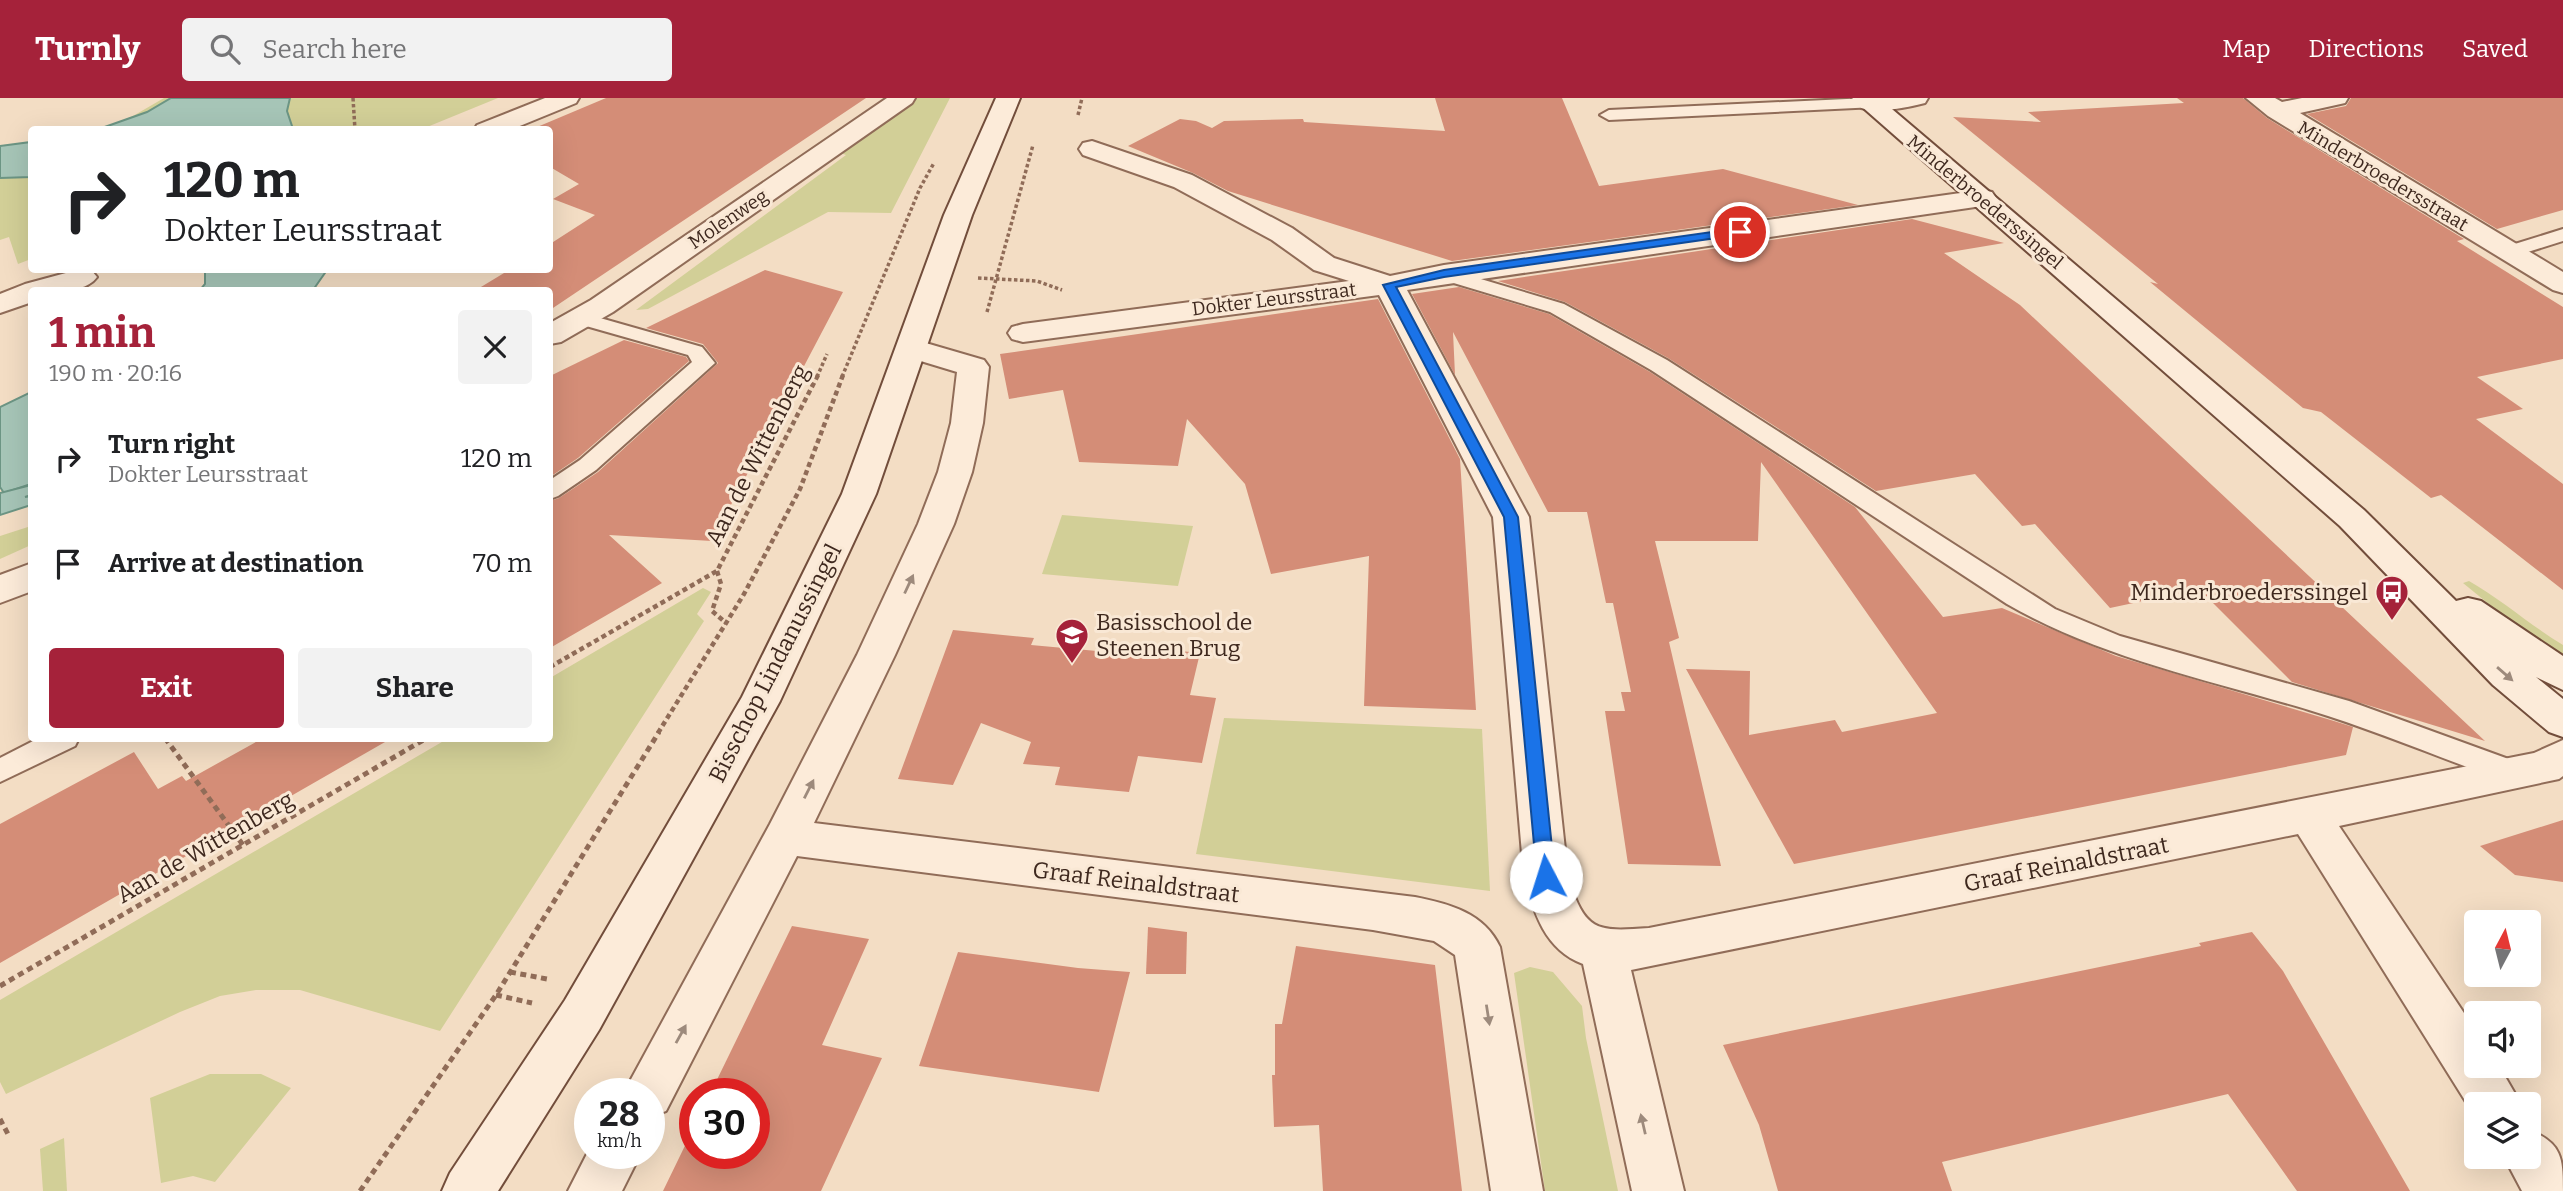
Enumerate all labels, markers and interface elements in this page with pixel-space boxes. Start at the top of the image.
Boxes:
search box [182,18,672,81]
text: Turnly [35,29,140,69]
icon: search [206,30,244,68]
text: Search here [262,34,407,65]
text: Map [2222,35,2271,63]
text: Directions [2309,35,2424,63]
text: Saved [2462,35,2528,63]
street label: Minderbroedersstraat [2294,116,2473,236]
street label: Minderbroederssingel [1902,130,2068,274]
text: 120 m [164,151,299,210]
icon: right [49,154,140,245]
street label: Molenweg [684,184,772,254]
pin [1710,202,1770,262]
text: Dokter Leursstraat [164,211,442,249]
icon: arrive [1721,213,1759,251]
street label: Dokter Leursstraat [1191,278,1357,320]
text: 1 min [49,308,155,358]
button: close [458,310,532,384]
text: 190 m · 20:16 [49,359,182,387]
street label: Aan de Wittenberg [699,360,815,550]
text: Turn right [108,429,235,460]
icon: right [49,440,87,478]
text: 120 m [461,443,532,474]
text: Dokter Leursstraat [108,460,308,488]
street label: Bisschop Lindanussingel [703,539,848,787]
icon: arrive [49,545,87,583]
text: Arrive at destination [108,548,363,579]
text: 70 m [473,548,532,579]
bus stop icon: Minderbroederssingel [2373,573,2411,622]
one-way arrow [903,574,914,594]
place label: Minderbroederssingel [2130,578,2368,606]
place label: Basisschool de Steenen Brug [1096,608,1252,662]
school or university icon: Basisschool de Steenen Brug [1053,616,1091,665]
button: Exit [49,648,284,728]
button: Share [298,648,532,728]
one-way arrow [2497,666,2514,681]
one-way arrow [804,779,815,799]
street label: Aan de Wittenberg [112,785,299,909]
street label: Graaf Reinaldstraat [1961,830,2171,898]
position arrow [1509,840,1583,914]
street label: Graaf Reinaldstraat [1031,855,1241,909]
north arrow [2464,910,2541,987]
map controls [2464,910,2541,1169]
button: sound [2464,1001,2541,1078]
one-way arrow [1483,1004,1494,1026]
one-way arrow [675,1024,687,1044]
speed limit sign: 30 [679,1078,770,1169]
button: layers [2464,1092,2541,1169]
text: 28 [599,1093,640,1135]
one-way arrow [1638,1113,1649,1135]
text: km/h [597,1130,642,1152]

